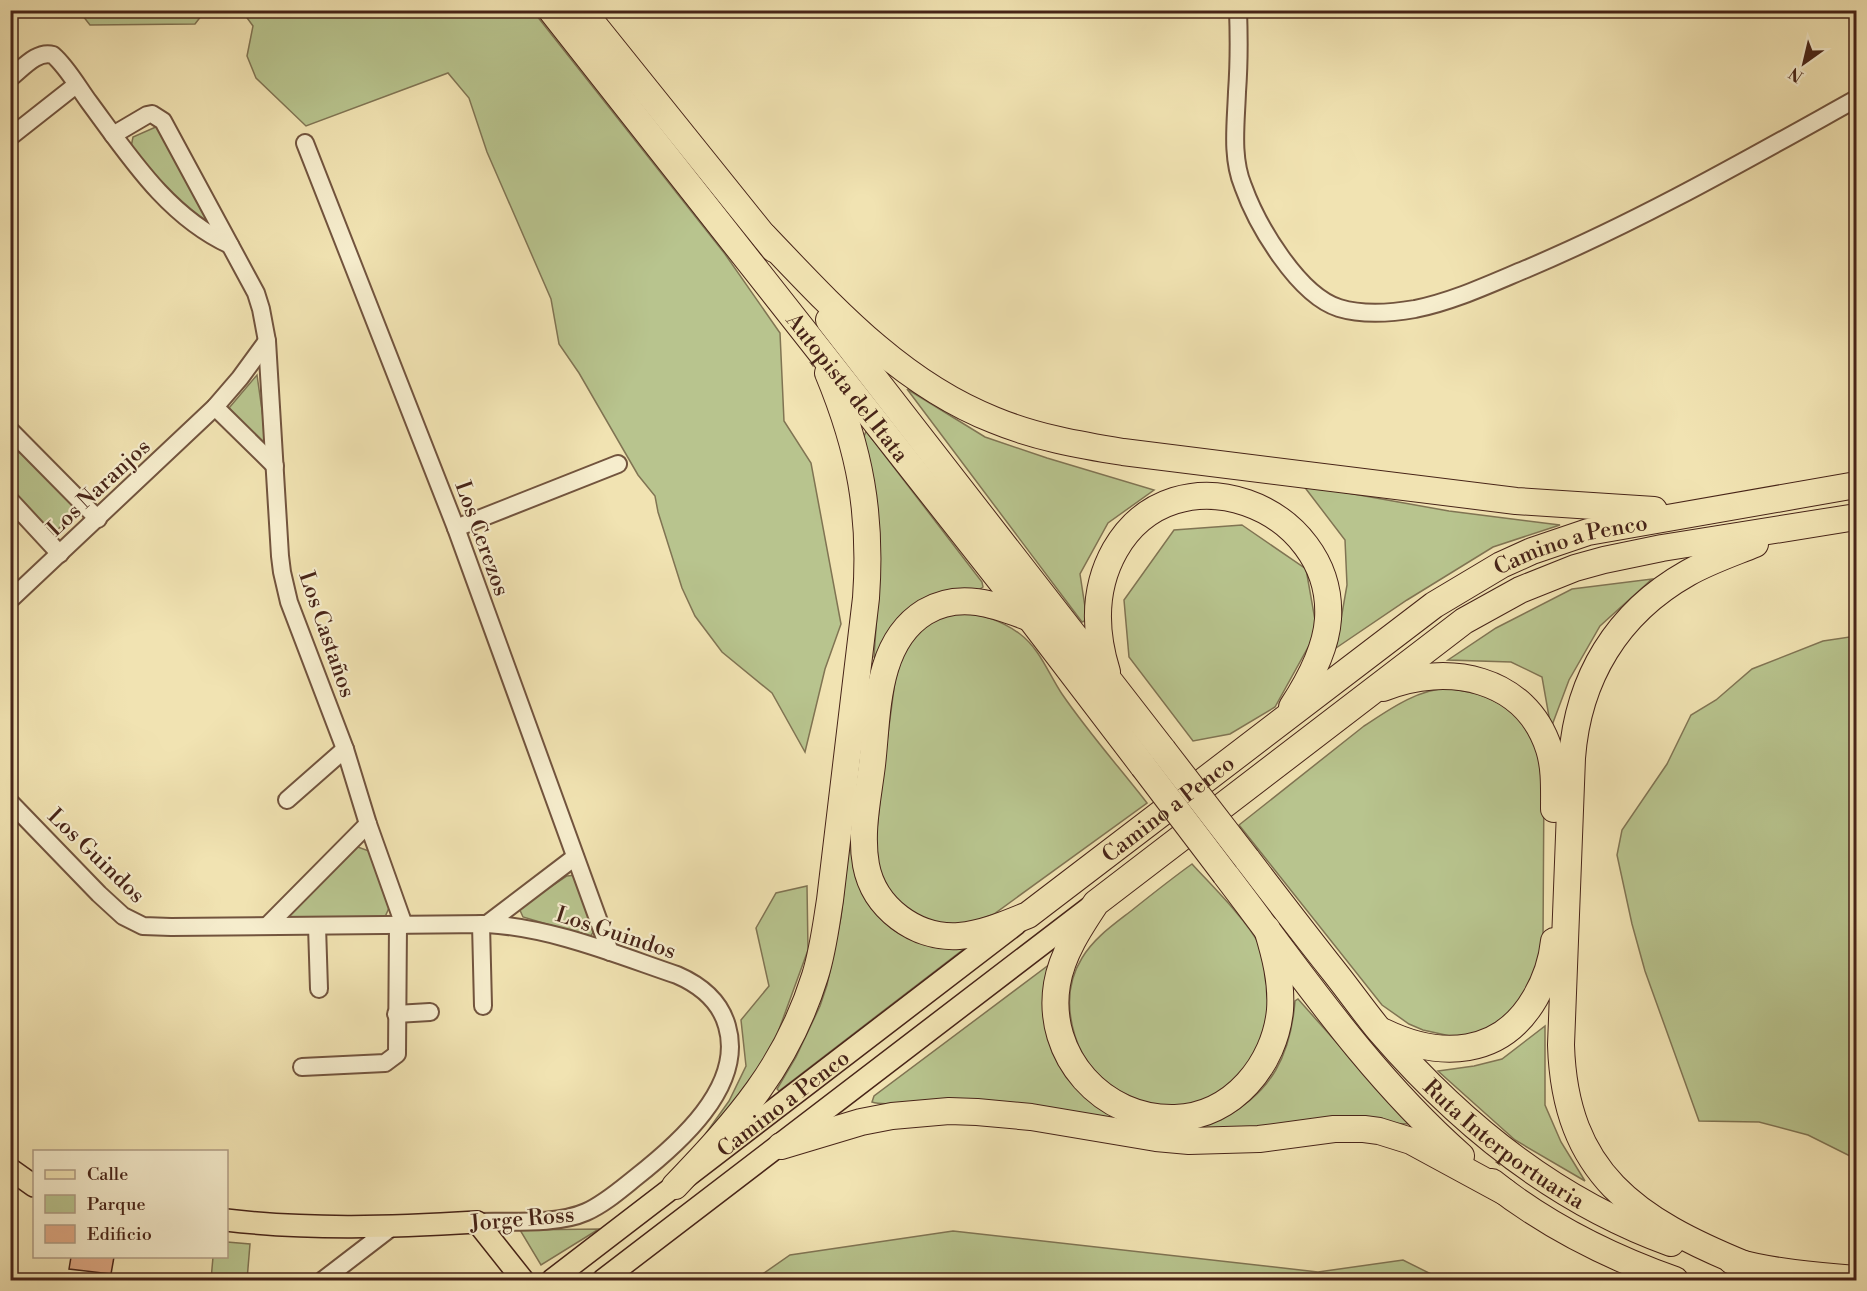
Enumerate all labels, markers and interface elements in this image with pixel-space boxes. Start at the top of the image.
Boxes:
north arrow [1774,33,1834,93]
text: N [1785,63,1807,86]
street label: Autopista del Itata [779,307,915,469]
street label: Los Naranjos [42,433,156,543]
street label: Los Cerezos [448,477,515,600]
street label: Camino a Penco [1490,510,1650,582]
street label: Los Castaños [292,568,361,701]
street label: Camino a Penco [1097,750,1240,869]
street label: Los Guindos [42,803,150,909]
street label: Los Guindos [552,901,679,966]
street label: Camino a Penco [712,1045,855,1163]
street label: Ruta Interportuaria [1417,1074,1590,1216]
legend [33,1150,228,1258]
text: Calle [87,1163,128,1186]
text: Parque [87,1193,146,1216]
street label: Jorge Ross [468,1201,575,1238]
text: Edificio [87,1223,152,1246]

